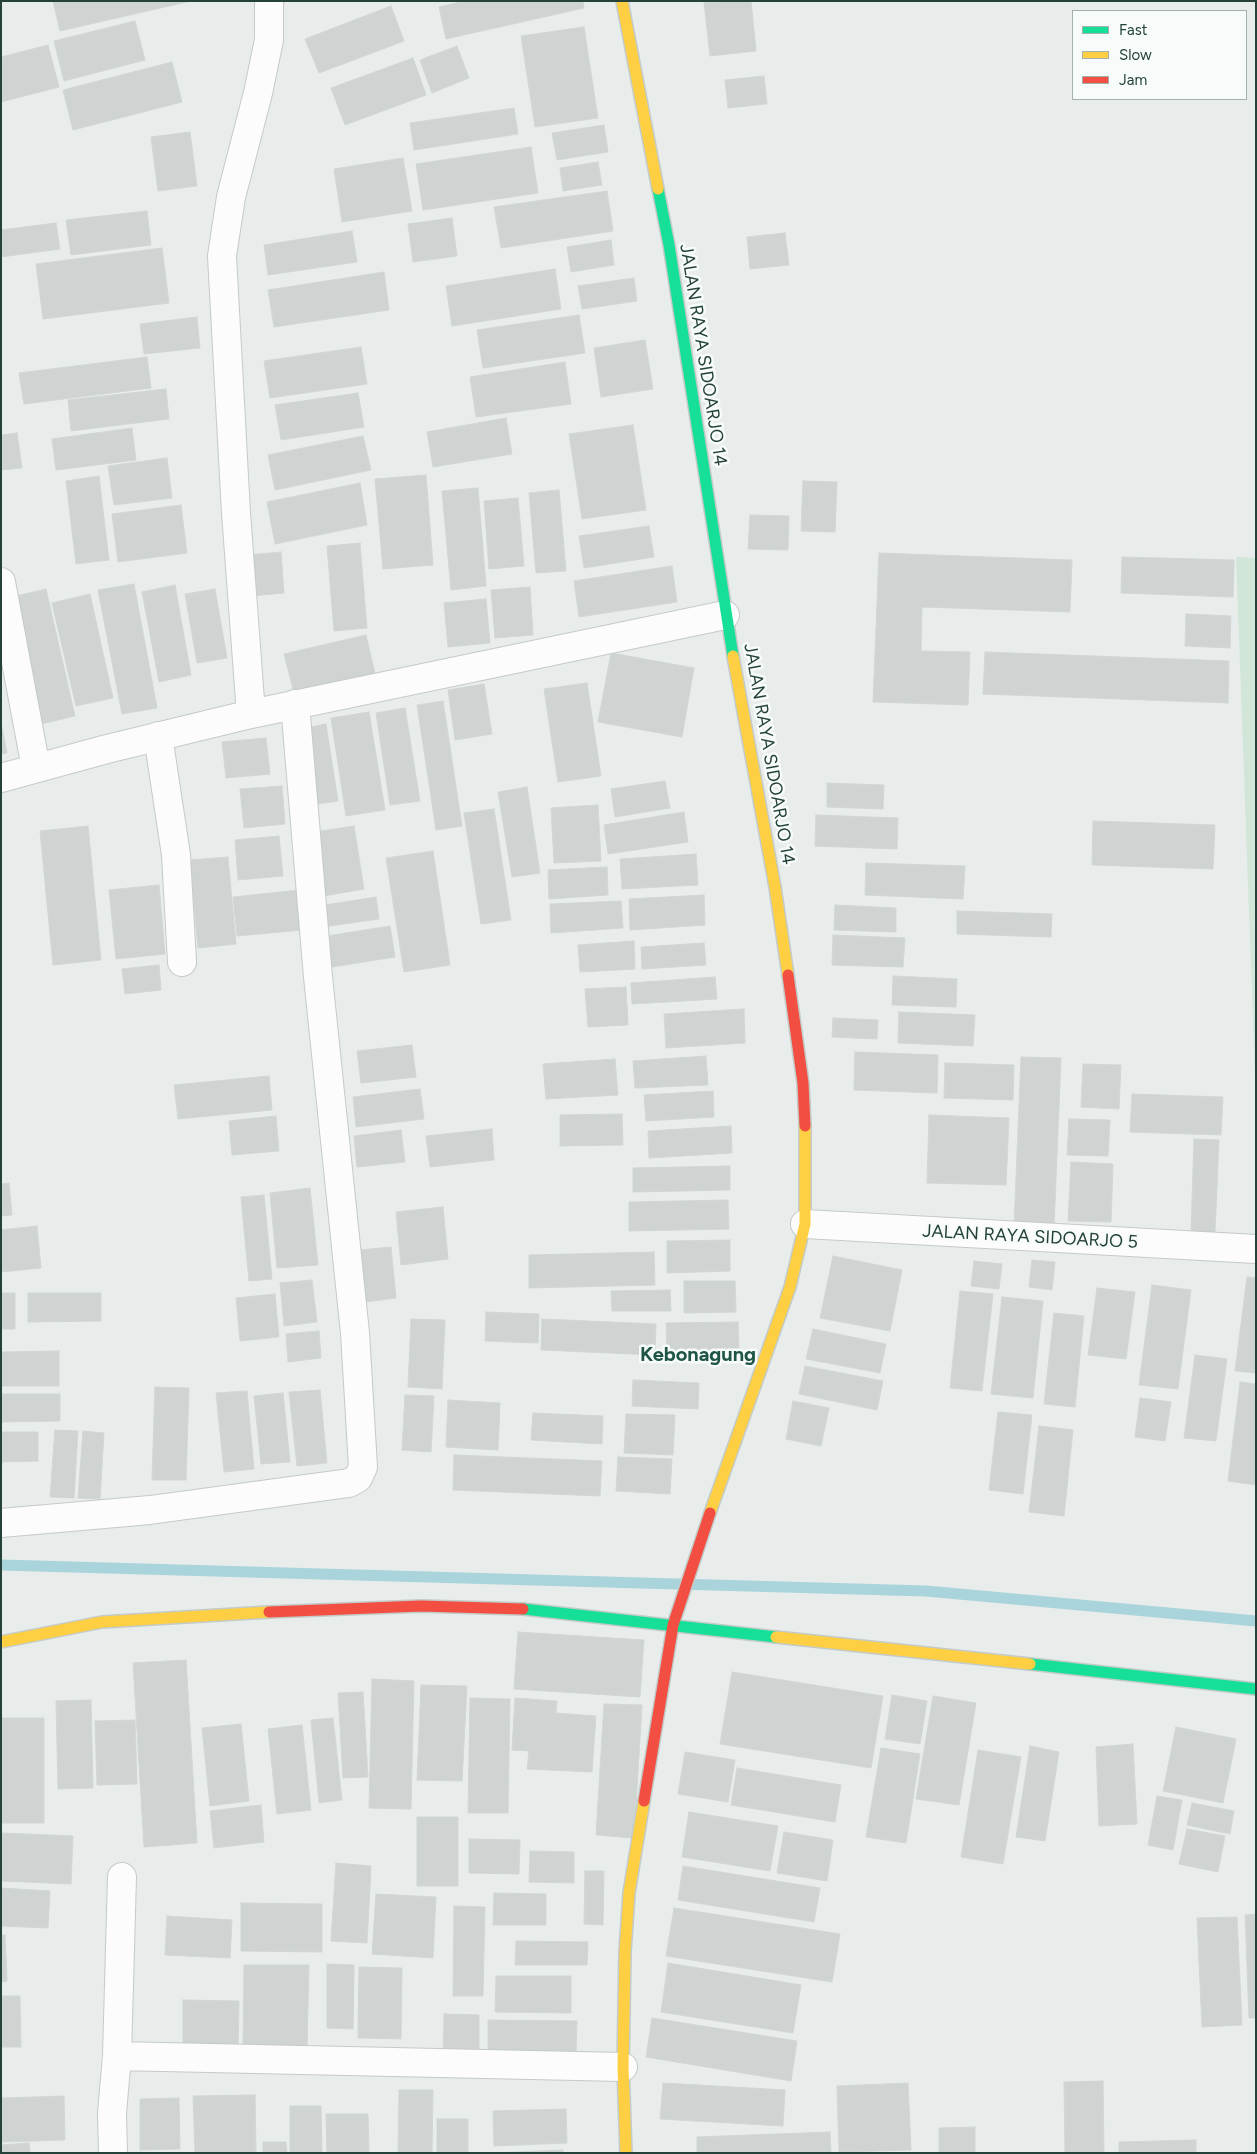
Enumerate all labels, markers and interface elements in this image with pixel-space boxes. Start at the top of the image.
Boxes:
legend [1072,10,1247,100]
text: Fast [1119,21,1147,39]
text: Slow [1119,46,1152,64]
text: Jam [1119,71,1147,89]
street label: JALAN RAYA SIDOARJO 14 [675,243,731,467]
street label: JALAN RAYA SIDOARJO 14 [739,642,799,866]
street label: JALAN RAYA SIDOARJO 5 [922,1221,1138,1253]
district label: Kebonagung [640,1343,756,1367]

